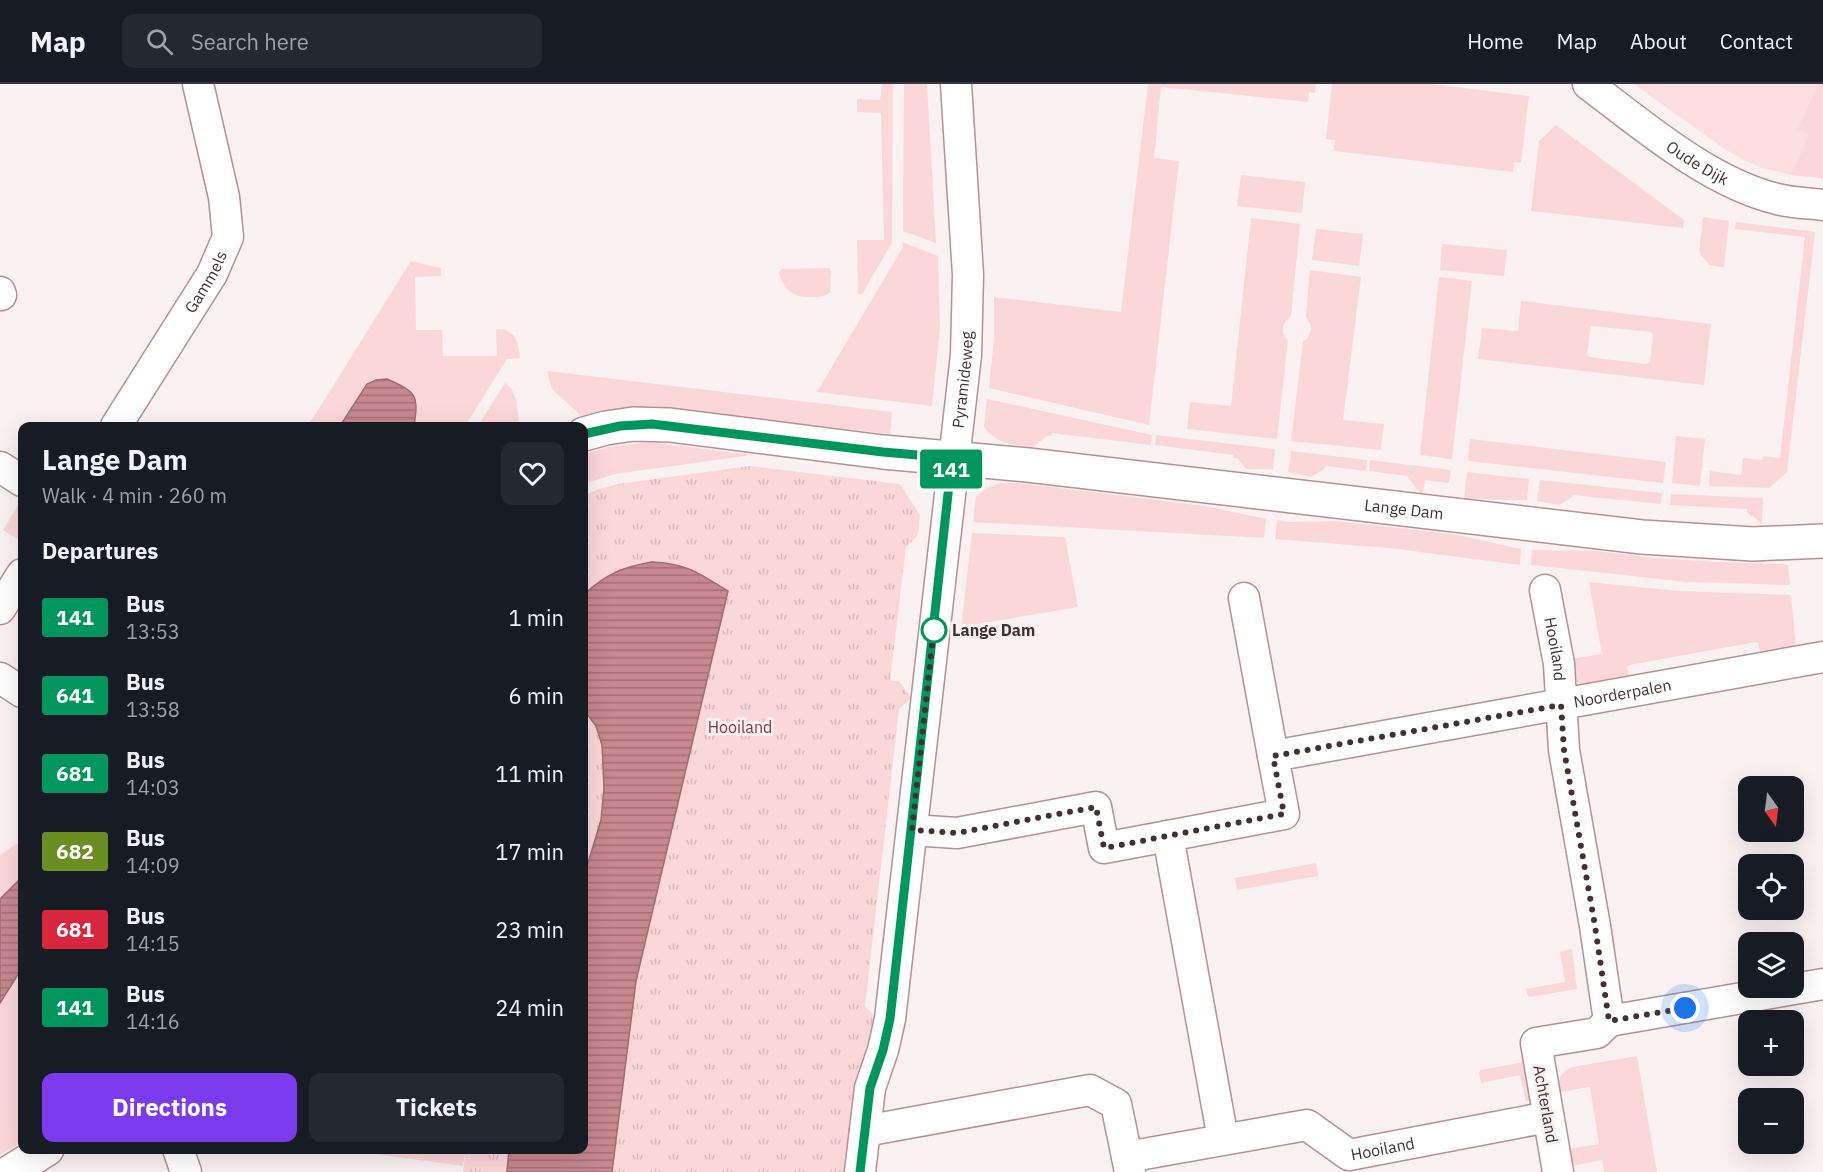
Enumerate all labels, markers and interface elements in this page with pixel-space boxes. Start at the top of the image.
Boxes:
search box [122,14,542,68]
text: Map [30,23,86,60]
icon: search [143,25,176,58]
text: Search here [191,27,309,56]
text: Home [1467,27,1524,55]
text: Map [1557,27,1597,55]
text: About [1630,27,1687,55]
text: Contact [1720,27,1793,55]
street label: Oude Dijk [1662,136,1733,190]
street label: Gammels [180,248,231,317]
street label: Pyramideweg [948,330,977,429]
text: Lange Dam [42,441,188,478]
button: heart [501,442,564,505]
line badge: 141 [916,450,986,488]
text: 141 [932,455,970,483]
text: Walk · 4 min · 260 m [42,482,227,509]
street label: Lange Dam [1363,495,1445,524]
text: Departures [42,536,158,565]
text: Bus [126,589,165,618]
text: 141 [56,603,94,631]
text: 1 min [508,603,564,632]
street label: Hooiland [1540,615,1570,682]
marker: Lange Dam [921,617,947,643]
text: 13:53 [126,618,180,645]
place label: Lange Dam [952,620,1035,640]
text: Bus [126,667,165,696]
street label: Noorderpalen [1572,675,1673,712]
text: 641 [56,681,94,709]
text: 6 min [508,681,564,710]
text: 13:58 [126,696,180,723]
park label: Hooiland [708,717,772,737]
text: Bus [126,745,165,774]
text: 681 [56,759,94,787]
text: 11 min [495,759,564,788]
text: 14:03 [126,774,180,801]
north arrow [1738,776,1804,842]
map controls [1738,776,1804,1154]
text: Bus [126,823,165,852]
text: 682 [56,837,94,865]
text: 17 min [495,837,564,866]
text: 14:09 [126,852,180,879]
button: locate [1738,854,1804,920]
text: Bus [126,901,165,930]
text: 681 [56,915,94,943]
text: 23 min [495,915,564,944]
text: 14:15 [126,930,180,957]
button: layers [1738,932,1804,998]
text: Bus [126,979,165,1008]
text: 141 [56,993,94,1021]
text: 24 min [495,993,564,1022]
your location [1670,993,1700,1023]
text: 14:16 [126,1008,180,1035]
button: + [1738,1010,1804,1076]
street label: Achterland [1529,1063,1563,1145]
button: Directions [42,1073,297,1142]
button: Tickets [309,1073,564,1142]
button: − [1738,1088,1804,1154]
street label: Hooiland [1349,1133,1416,1164]

